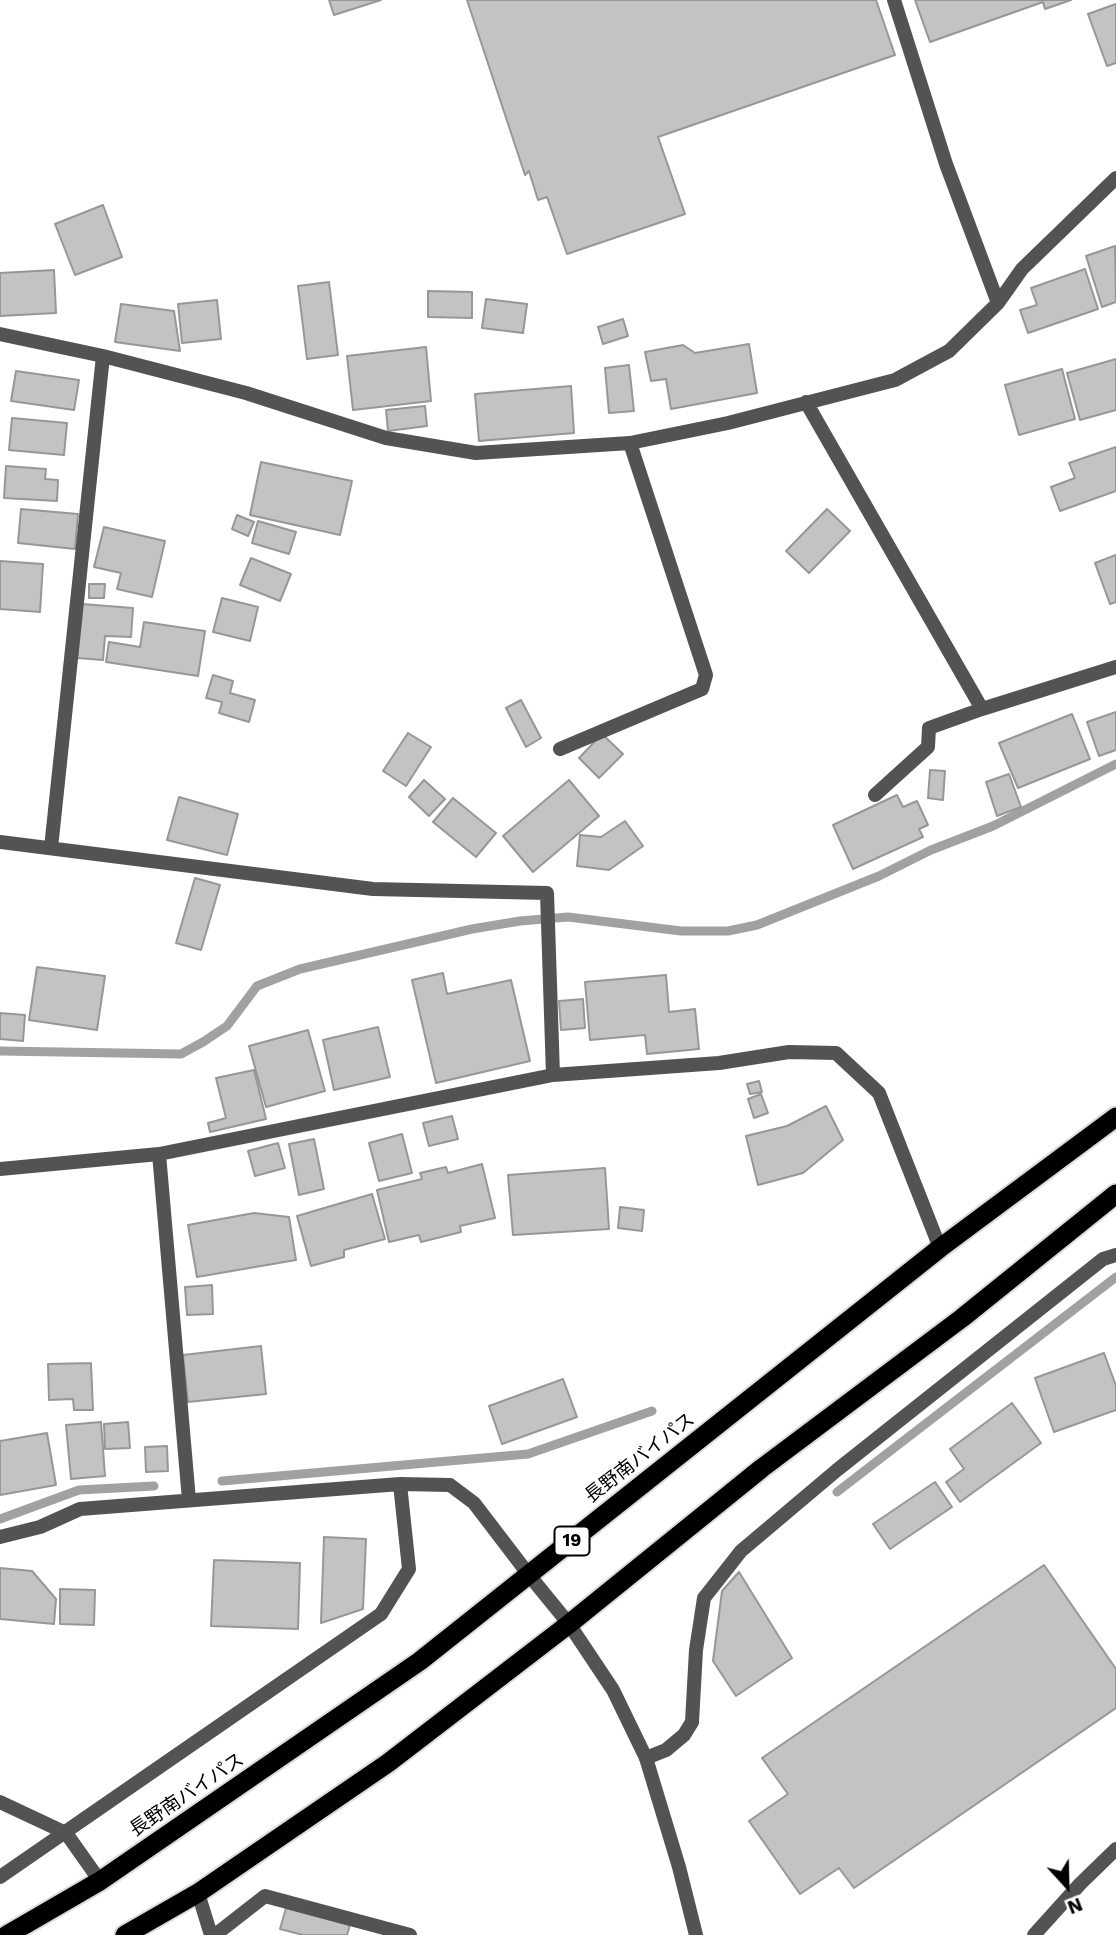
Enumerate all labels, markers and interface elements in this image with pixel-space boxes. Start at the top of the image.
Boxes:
street label: 長野南バイパス [581,1408,699,1508]
road number: 19 [554,1526,590,1556]
street label: 長野南バイパス [125,1748,249,1842]
north arrow [1032,1851,1102,1921]
text: N [1064,1893,1086,1919]

